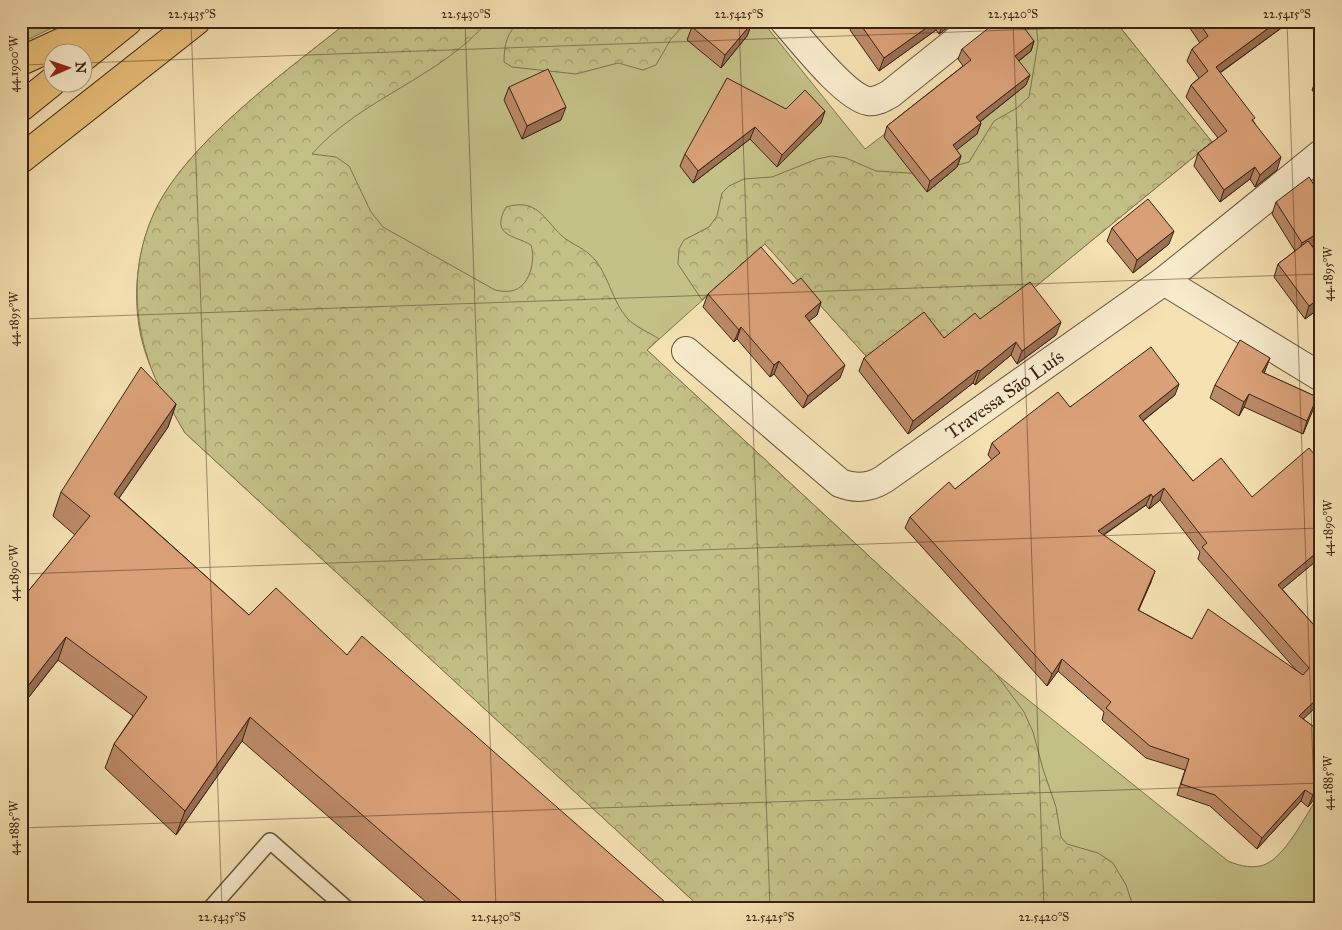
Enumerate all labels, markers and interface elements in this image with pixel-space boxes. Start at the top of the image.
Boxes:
text: 22.5435°S [168,7,216,21]
text: 22.5430°S [441,7,491,21]
text: 22.5425°S [715,7,764,21]
text: 22.5420°S [988,7,1038,21]
text: 22.5415°S [1263,7,1311,21]
text: 44.1900°W [7,35,21,92]
north arrow [42,42,92,92]
text: N [72,61,89,74]
text: 44.1895°W [1321,246,1335,302]
text: 44.1895°W [7,291,21,347]
street label: Travessa São Luís [941,344,1068,444]
text: 44.1890°W [1321,499,1335,556]
text: 44.1890°W [7,544,21,601]
text: 44.1885°W [1321,755,1335,810]
text: 44.1885°W [7,800,21,855]
text: 22.5435°S [198,910,246,924]
text: 22.5430°S [471,910,521,924]
text: 22.5425°S [746,910,795,924]
text: 22.5420°S [1019,910,1069,924]

